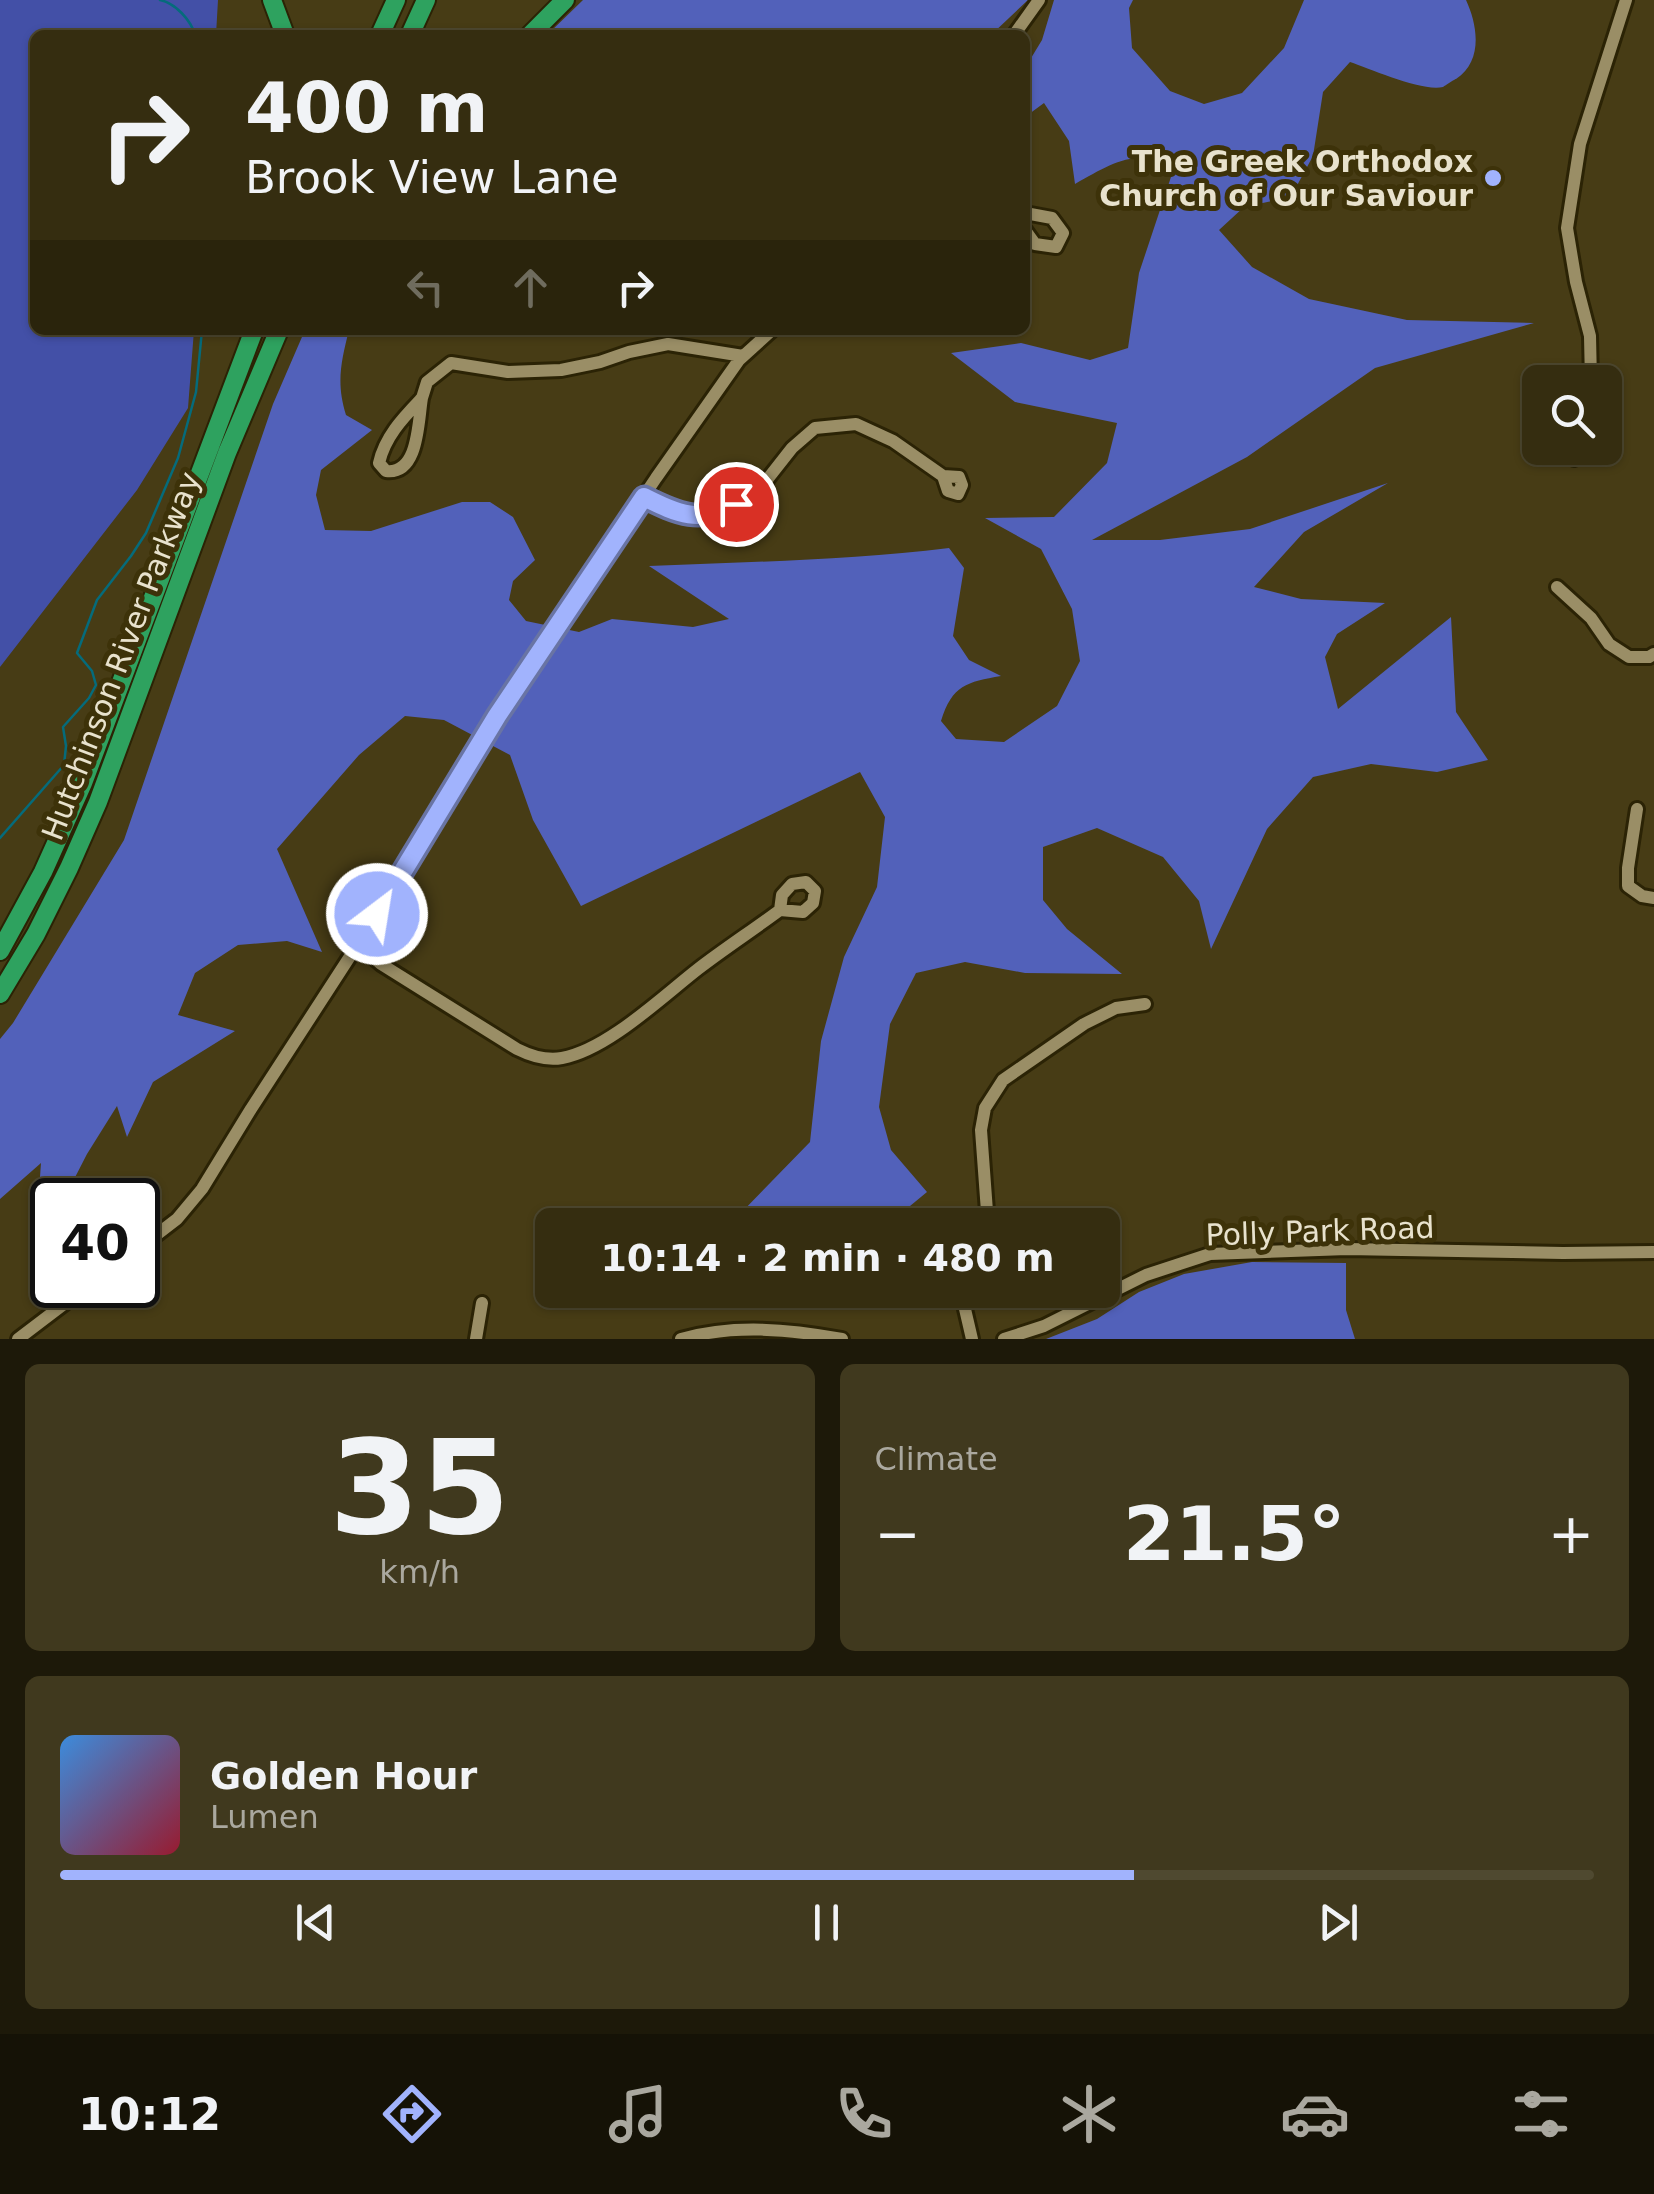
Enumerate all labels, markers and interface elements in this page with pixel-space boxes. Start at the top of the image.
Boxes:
text: 400 m [245,67,488,149]
icon: right [80,70,210,200]
place label: The Greek Orthodox Church of Our Saviour [1099,144,1473,213]
text: Brook View Lane [245,151,619,204]
marker: The Greek Orthodox Church of Our Saviour [1482,167,1504,189]
icon: left [398,260,453,315]
icon: ahead [503,260,558,315]
icon: right [608,260,663,315]
map controls [1522,365,1622,465]
button: search [1522,365,1622,465]
pin [694,462,779,547]
street label: Hutchinson River Parkway [35,467,207,845]
icon: arrive [709,477,764,532]
position arrow [325,862,429,966]
speed limit sign: 40 [30,1178,160,1308]
street label: Polly Park Road [1205,1210,1435,1252]
text: 10:14 · 2 min · 480 m [600,1236,1055,1280]
text: 35 [329,1412,510,1564]
text: Climate [875,1440,998,1478]
text: 21.5° [1123,1490,1346,1578]
text: − [875,1502,921,1566]
text: + [1548,1502,1594,1566]
text: km/h [379,1553,460,1591]
text: Golden Hour [210,1754,477,1798]
text: Lumen [210,1798,319,1836]
icon: previous [288,1895,343,1950]
icon: pause [799,1895,854,1950]
icon: next [1311,1895,1366,1950]
icon: directions [377,2079,447,2149]
icon: music [603,2079,673,2149]
icon: phone [829,2079,899,2149]
icon: climate [1054,2079,1124,2149]
icon: car [1280,2079,1350,2149]
icon: filters [1506,2079,1576,2149]
text: 10:12 [78,2088,221,2141]

